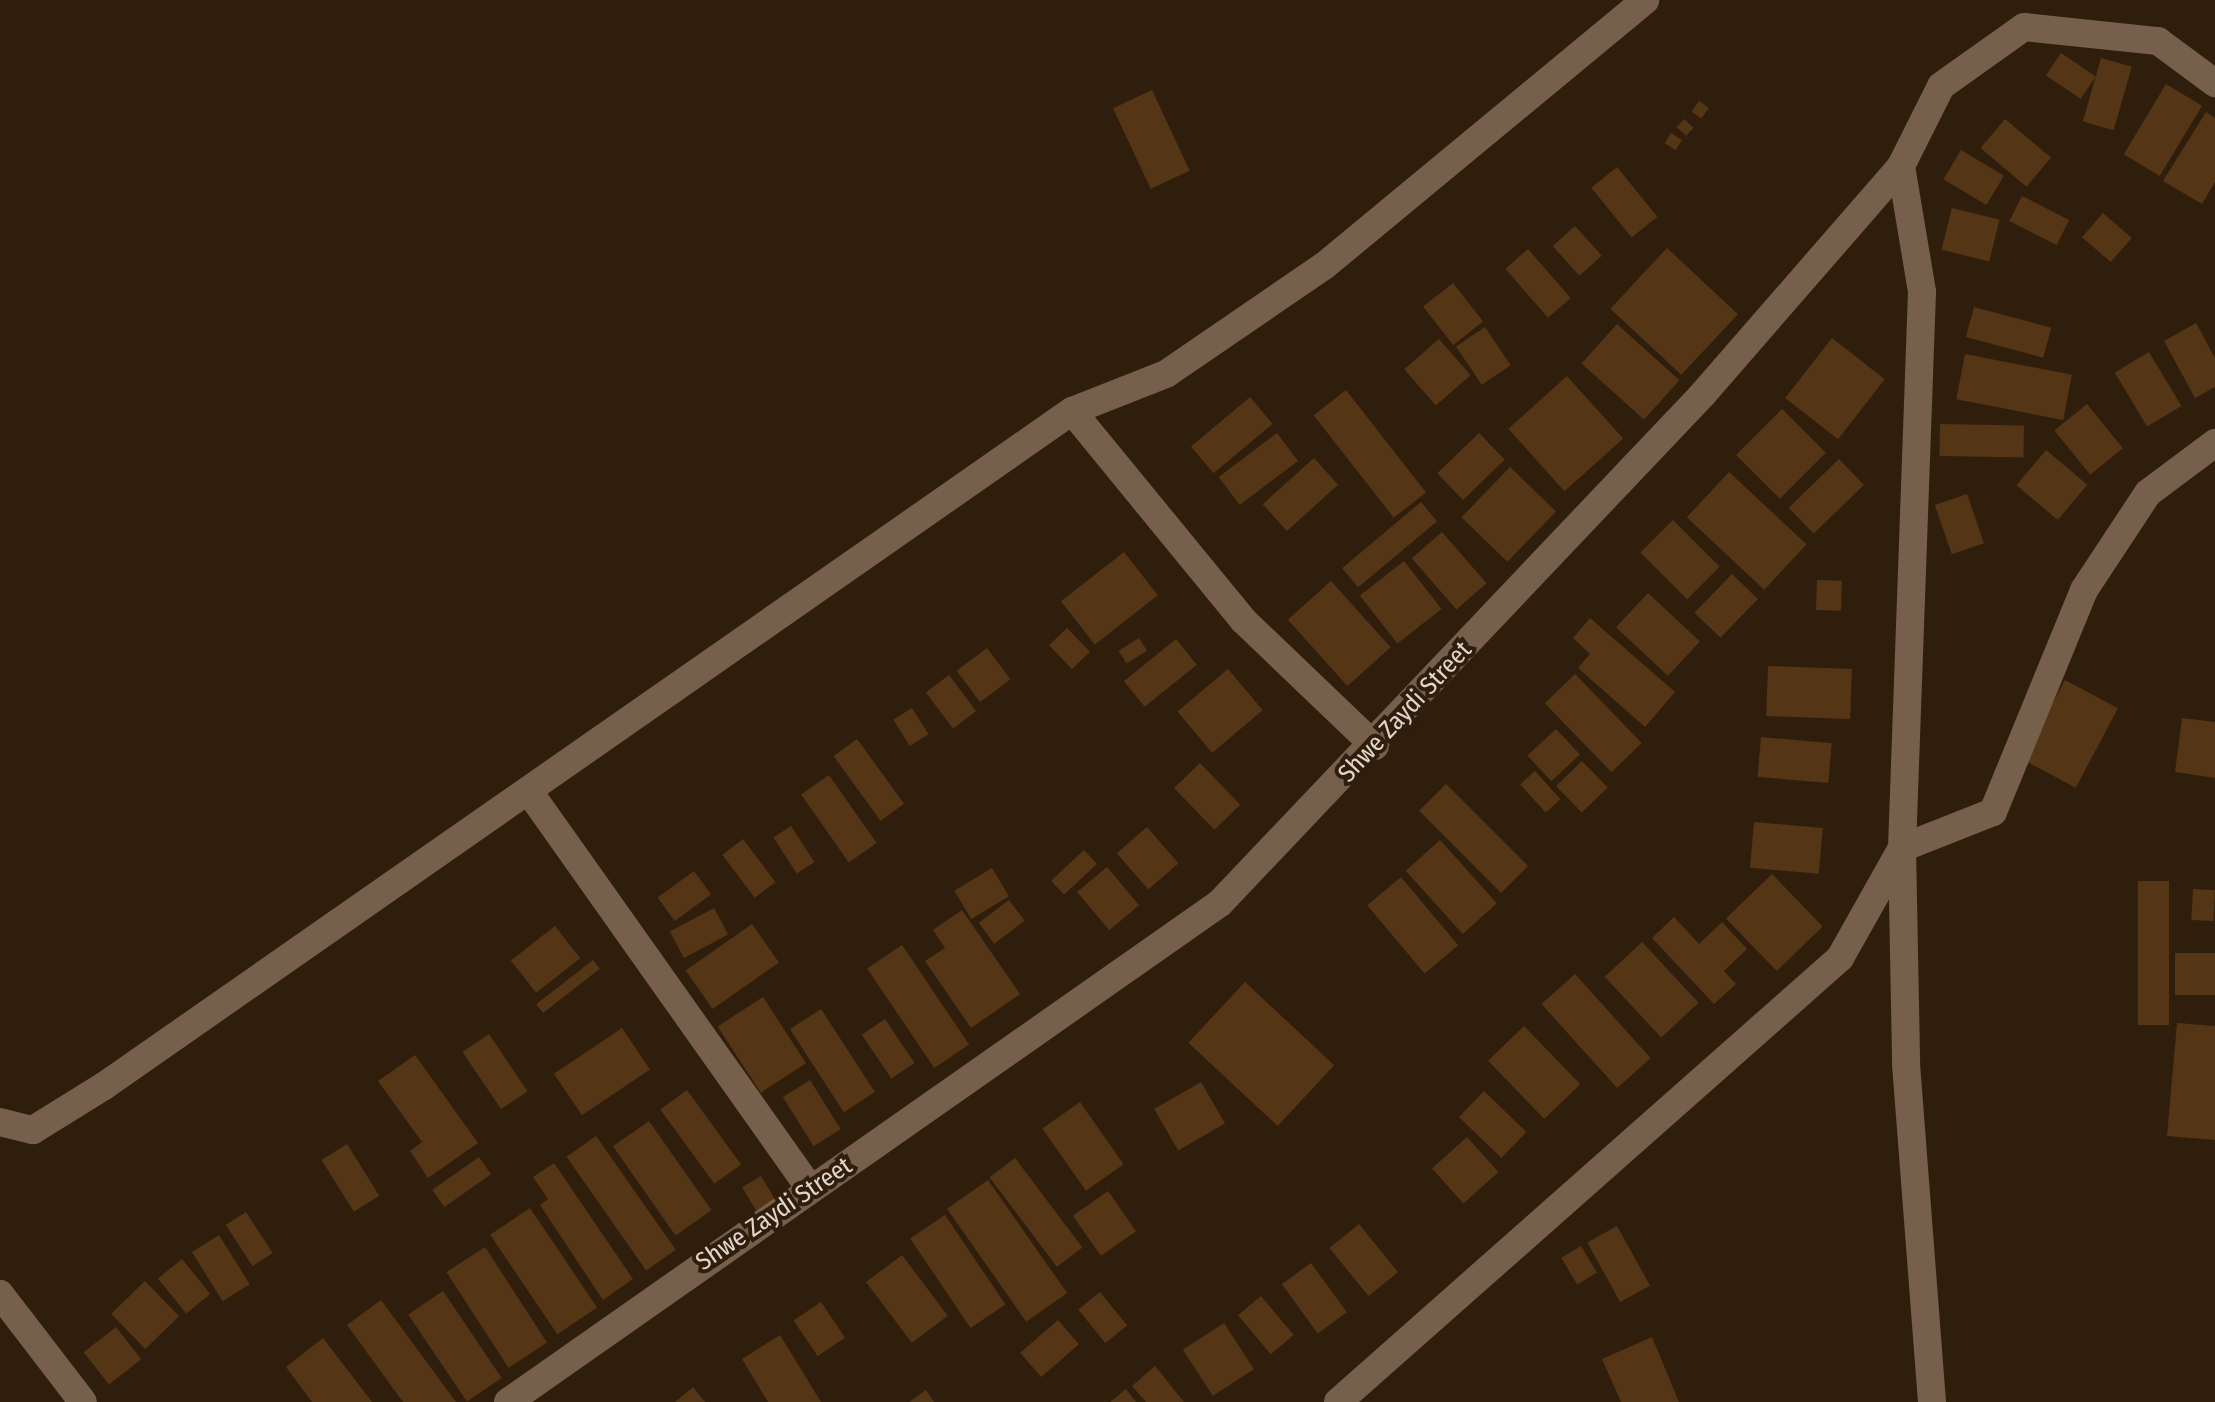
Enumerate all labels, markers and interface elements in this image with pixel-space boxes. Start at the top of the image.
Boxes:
street label: Shwe Zaydi Street [1332,635,1478,789]
street label: Shwe Zaydi Street [690,1151,858,1277]

